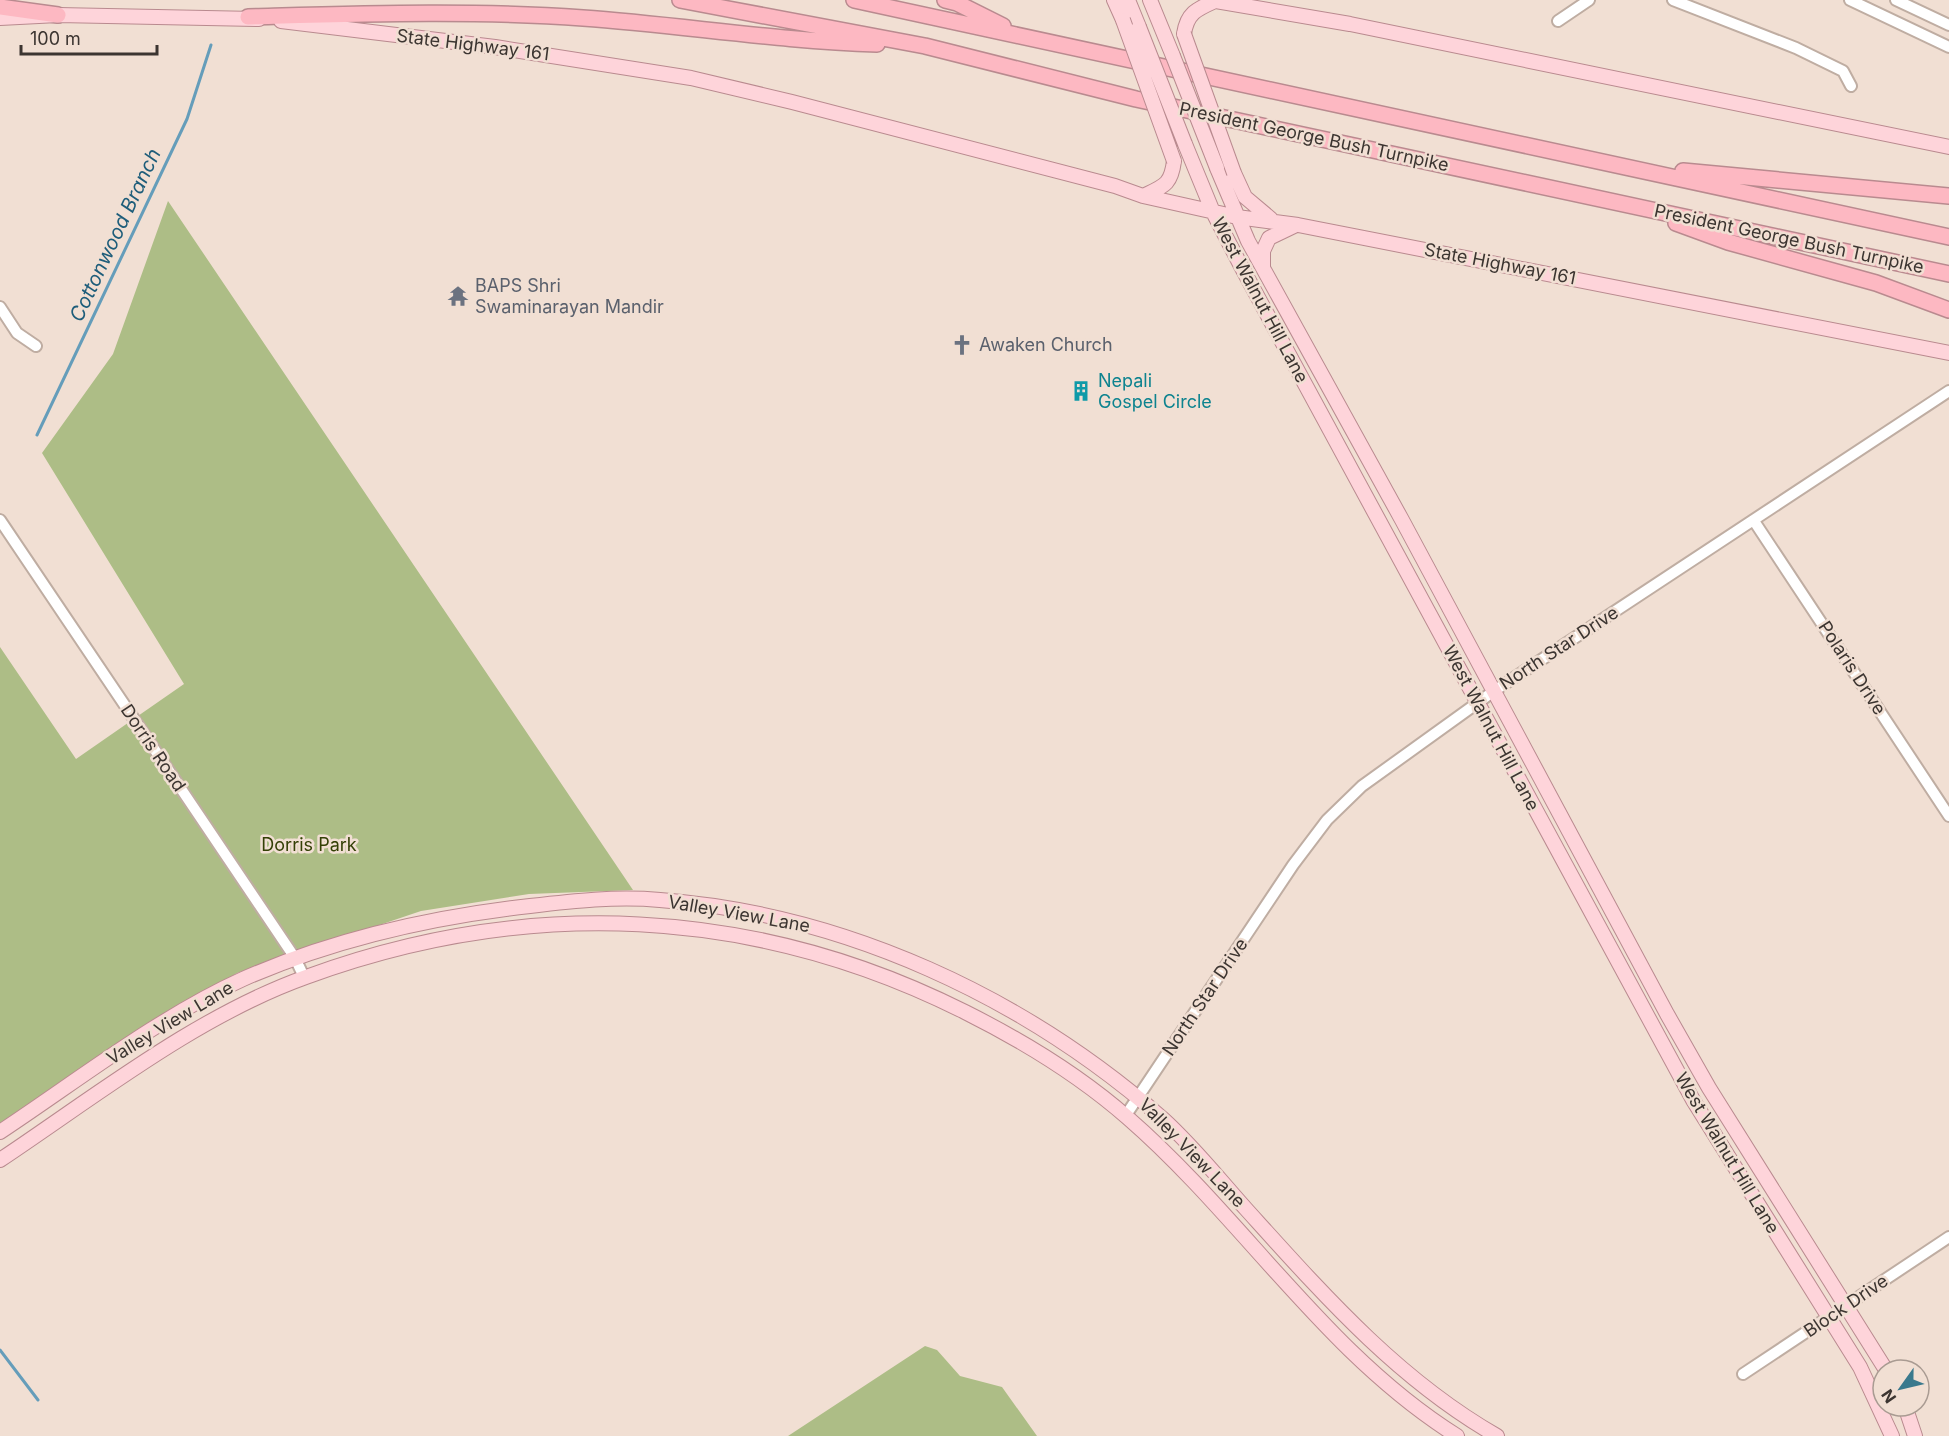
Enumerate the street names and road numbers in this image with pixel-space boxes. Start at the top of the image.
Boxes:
street label: State Highway 161 [395,25,551,64]
street label: President George Bush Turnpike [1178,98,1451,175]
street label: President George Bush Turnpike [1653,200,1926,277]
street label: West Walnut Hill Lane [1208,214,1313,386]
street label: State Highway 161 [1423,239,1578,288]
street label: North Star Drive [1495,601,1622,694]
street label: Polaris Drive [1814,617,1890,718]
street label: West Walnut Hill Lane [1439,642,1544,814]
street label: Dorris Road [117,700,190,795]
street label: Valley View Lane [666,891,812,936]
street label: North Star Drive [1158,934,1252,1059]
street label: Valley View Lane [103,977,237,1069]
street label: West Walnut Hill Lane [1671,1068,1784,1237]
street label: Valley View Lane [1135,1094,1250,1212]
street label: Block Drive [1800,1270,1892,1341]

